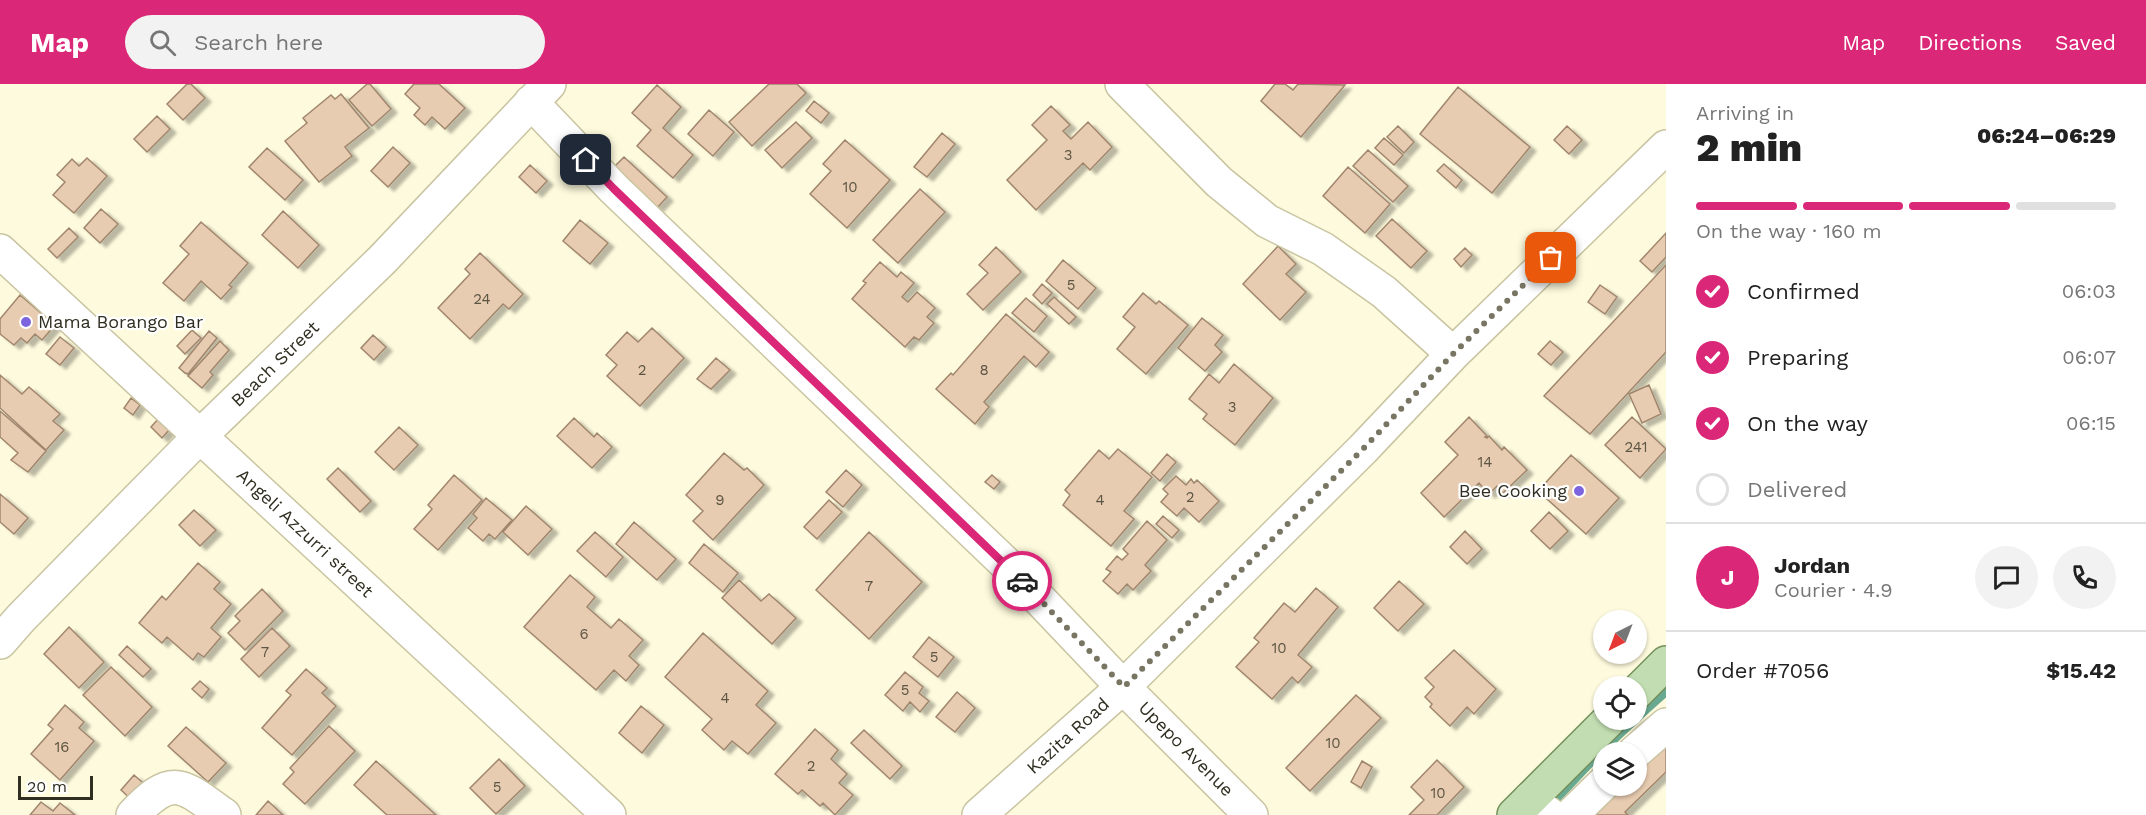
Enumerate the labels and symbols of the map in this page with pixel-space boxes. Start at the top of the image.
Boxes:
pin [560,134,611,185]
house number: 3 [1064,146,1072,164]
house number: 10 [842,178,858,196]
pin [1525,232,1576,283]
house number: 5 [1067,276,1075,294]
house number: 24 [473,290,491,308]
place label: Mama Borango Bar [38,311,203,332]
marker: Mama Borango Bar [19,315,33,329]
street label: Beach Street [226,316,323,411]
house number: 2 [638,361,646,379]
house number: 8 [979,361,989,379]
house number: 3 [1228,398,1236,416]
house number: 241 [1624,438,1648,456]
house number: 14 [1477,453,1493,471]
street label: Angeli Azzurri street [233,464,378,602]
place label: Bee Cooking [1459,480,1567,501]
marker: Bee Cooking [1572,484,1586,498]
house number: 2 [1186,488,1194,506]
house number: 9 [715,491,725,509]
house number: 4 [1095,491,1105,509]
courier [992,551,1052,611]
house number: 7 [865,577,873,595]
north arrow [1593,610,1647,664]
house number: 6 [579,625,589,643]
house number: 10 [1271,639,1287,657]
house number: 7 [261,643,269,661]
house number: 5 [930,648,938,666]
house number: 5 [901,681,909,699]
house number: 4 [720,689,730,707]
street label: Kazita Road [1022,693,1113,778]
street label: Upepo Avenue [1135,697,1238,800]
house number: 10 [1325,734,1341,752]
house number: 16 [55,738,69,756]
house number: 2 [807,757,815,775]
scale bar [18,773,93,800]
house number: 5 [493,778,501,796]
house number: 10 [1430,784,1446,802]

